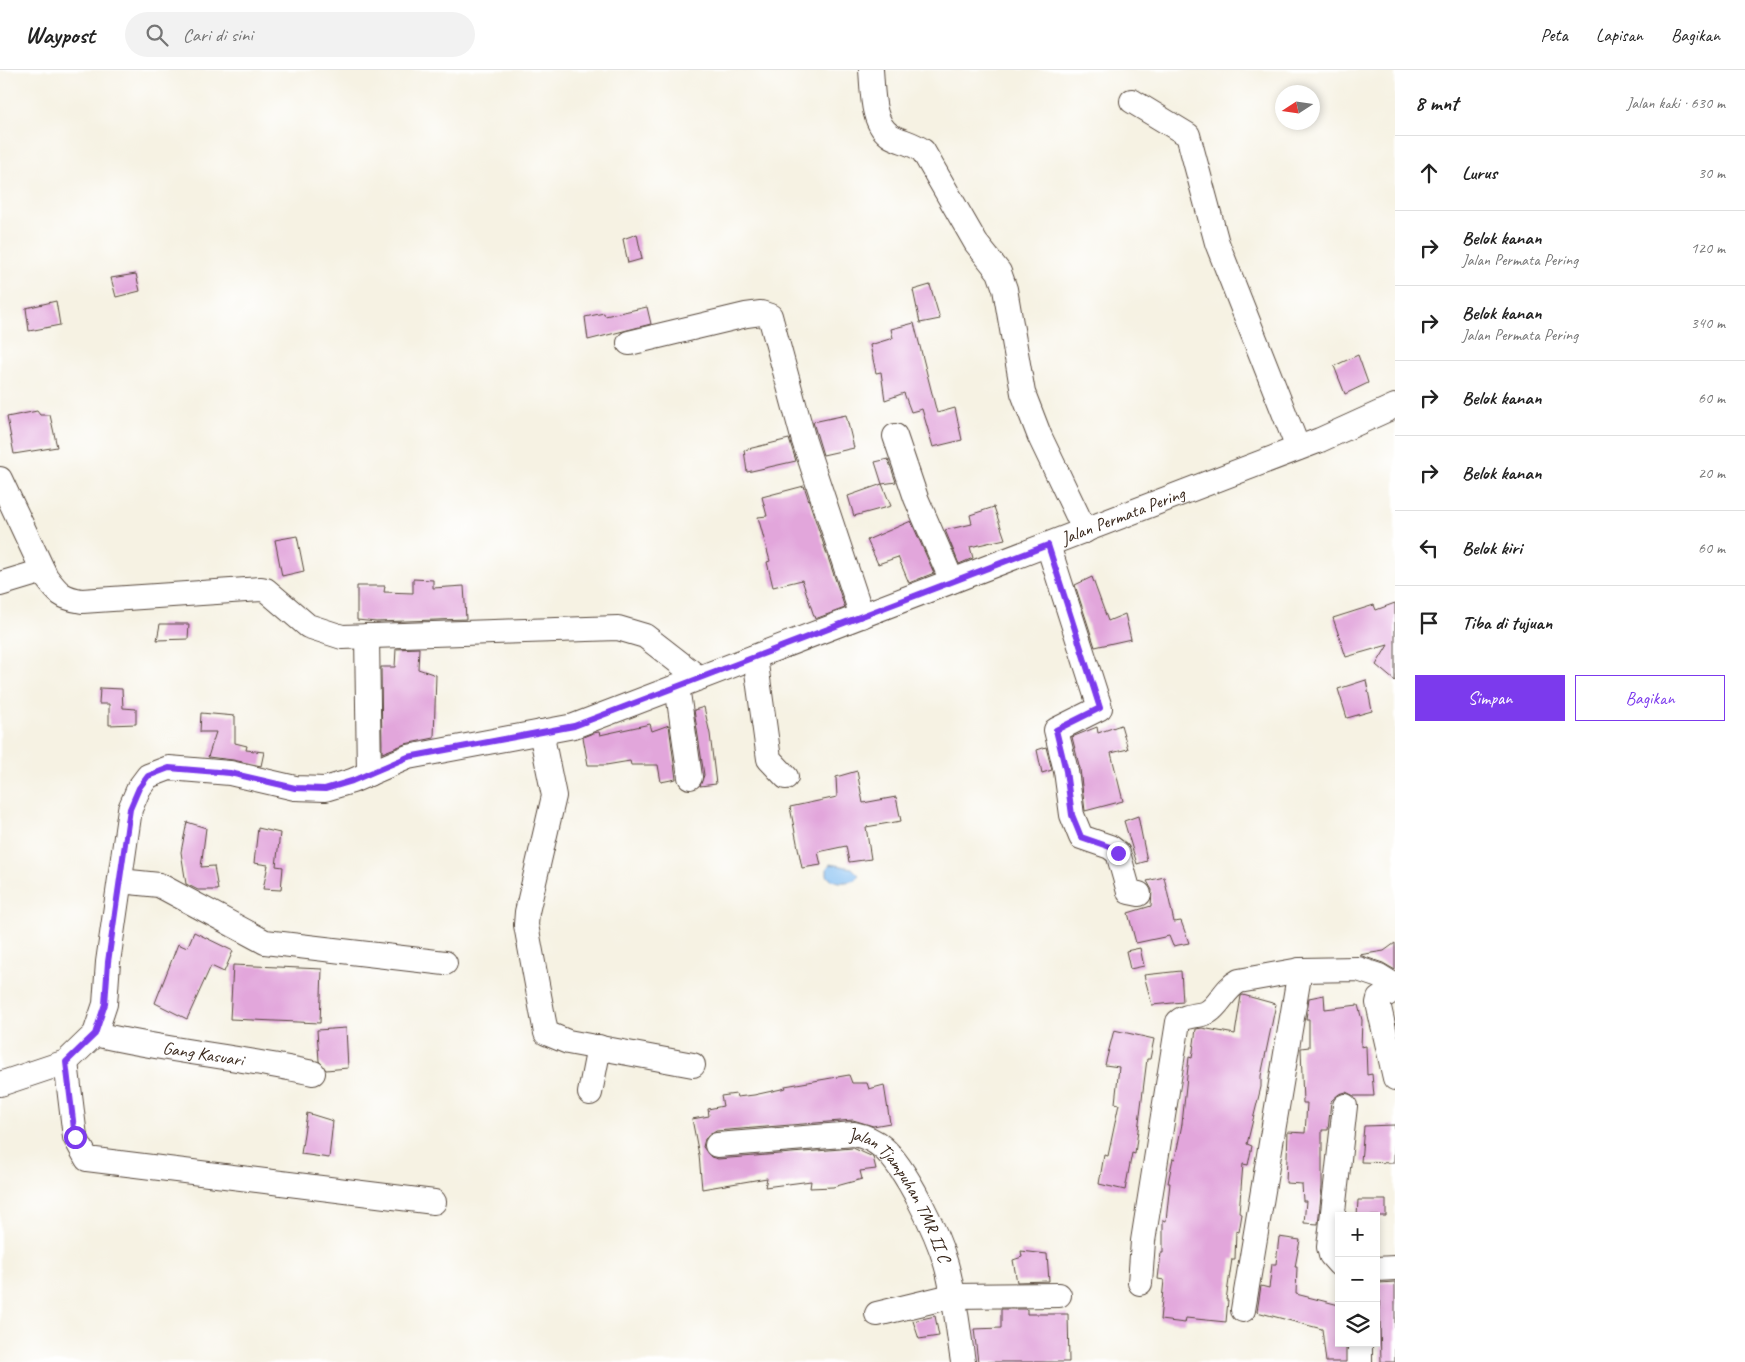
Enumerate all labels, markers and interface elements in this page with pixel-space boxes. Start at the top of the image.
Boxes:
search box [125,12,475,57]
text: Waypost [25,20,95,50]
icon: search [143,21,171,49]
text: Cari di sini [183,23,253,47]
text: Peta [1541,24,1568,46]
text: Lapisan [1596,24,1643,46]
text: Bagikan [1671,24,1720,46]
north arrow [1275,85,1320,130]
text: 8 mnt [1415,90,1458,116]
text: Jalan kaki · 630 m [1627,93,1725,113]
icon: ahead [1415,159,1443,187]
text: Lurus [1462,161,1497,185]
text: 30 m [1698,163,1725,183]
text: Belok kanan [1462,226,1541,250]
icon: right [1415,234,1443,262]
text: 120 m [1691,238,1725,258]
text: Jalan Permata Pering [1462,250,1578,270]
text: Belok kanan [1462,301,1541,325]
icon: right [1415,309,1443,337]
text: 340 m [1691,313,1725,333]
text: Jalan Permata Pering [1462,325,1578,345]
icon: right [1415,384,1443,412]
text: Belok kanan [1462,386,1541,410]
text: 60 m [1698,388,1725,408]
icon: right [1415,459,1443,487]
text: Belok kanan [1462,461,1541,485]
text: 20 m [1698,463,1725,483]
street label: Jalan Permata Pering [1057,481,1189,550]
icon: left [1415,534,1443,562]
text: Belok kiri [1462,536,1522,560]
text: 60 m [1698,538,1725,558]
icon: arrive [1415,609,1443,637]
text: Tiba di tujuan [1462,611,1552,635]
button: Simpan [1415,675,1565,721]
button: Bagikan [1575,675,1725,721]
route end [1107,842,1130,865]
street label: Gang Kasuari [161,1036,248,1071]
street label: Jalan Tjampuhan TMR II C [847,1123,957,1267]
route start [64,1126,87,1149]
map controls [1335,1212,1380,1347]
button: + [1335,1212,1380,1257]
button: − [1335,1257,1380,1302]
button: layers [1335,1302,1380,1347]

